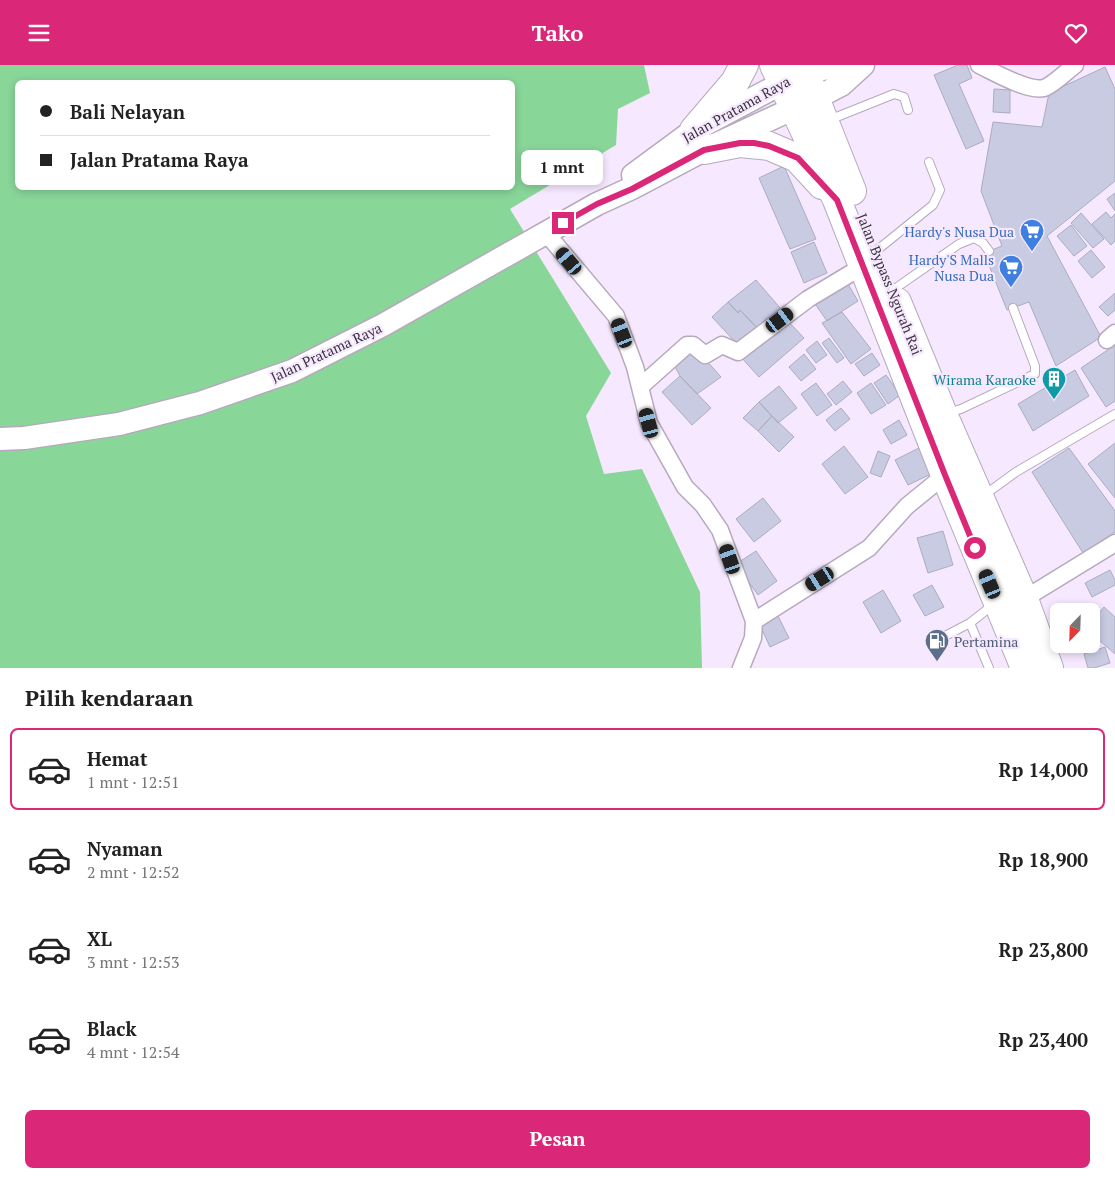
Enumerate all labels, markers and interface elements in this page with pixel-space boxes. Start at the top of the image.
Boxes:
text: Tako [532,18,583,47]
icon: menu [25,19,53,47]
icon: heart [1062,19,1090,47]
street label: Jalan Pratama Raya [679,71,793,147]
text: Bali Nelayan [70,99,185,124]
text: Jalan Pratama Raya [70,147,248,172]
callout: 1 mnt [522,151,604,185]
text: 1 mnt [540,156,584,178]
street label: Jalan Bypass Ngurah Rai [853,210,927,358]
route end [552,212,574,234]
supermarket icon: Hardy's Nusa Dua [1019,218,1045,252]
place label: Hardy's Nusa Dua [905,222,1014,241]
car [553,245,584,277]
place label: Hardy'S Malls Nusa Dua [909,250,994,285]
supermarket icon: Hardy'S Malls Nusa Dua [998,254,1024,288]
car [763,305,796,335]
car [609,316,634,350]
street label: Jalan Pratama Raya [267,318,385,386]
building icon: Wirama Karaoke [1041,366,1067,400]
place label: Wirama Karaoke [933,370,1036,389]
car [637,407,660,439]
route start [964,537,986,559]
car [718,542,741,576]
car [803,565,836,593]
car [977,567,1002,601]
north arrow [1050,603,1100,653]
map controls [1050,603,1100,653]
fuel station icon: Pertamina [924,628,950,662]
place label: Pertamina [954,632,1018,651]
text: Pilih kendaraan [25,683,193,712]
text: Hemat [87,746,148,771]
icon: car [27,747,72,792]
text: Rp 14,000 [999,757,1088,782]
text: 1 mnt · 12:51 [87,771,180,793]
text: Nyaman [87,836,162,861]
icon: car [27,837,72,882]
text: Rp 18,900 [999,847,1088,872]
text: 2 mnt · 12:52 [87,861,180,883]
text: XL [87,926,112,951]
icon: car [27,927,72,972]
text: Rp 23,800 [999,937,1088,962]
text: 3 mnt · 12:53 [87,951,180,973]
text: Black [87,1016,137,1041]
icon: car [27,1017,72,1062]
text: Rp 23,400 [999,1027,1088,1052]
text: 4 mnt · 12:54 [87,1041,180,1063]
button: Pesan [25,1110,1090,1168]

